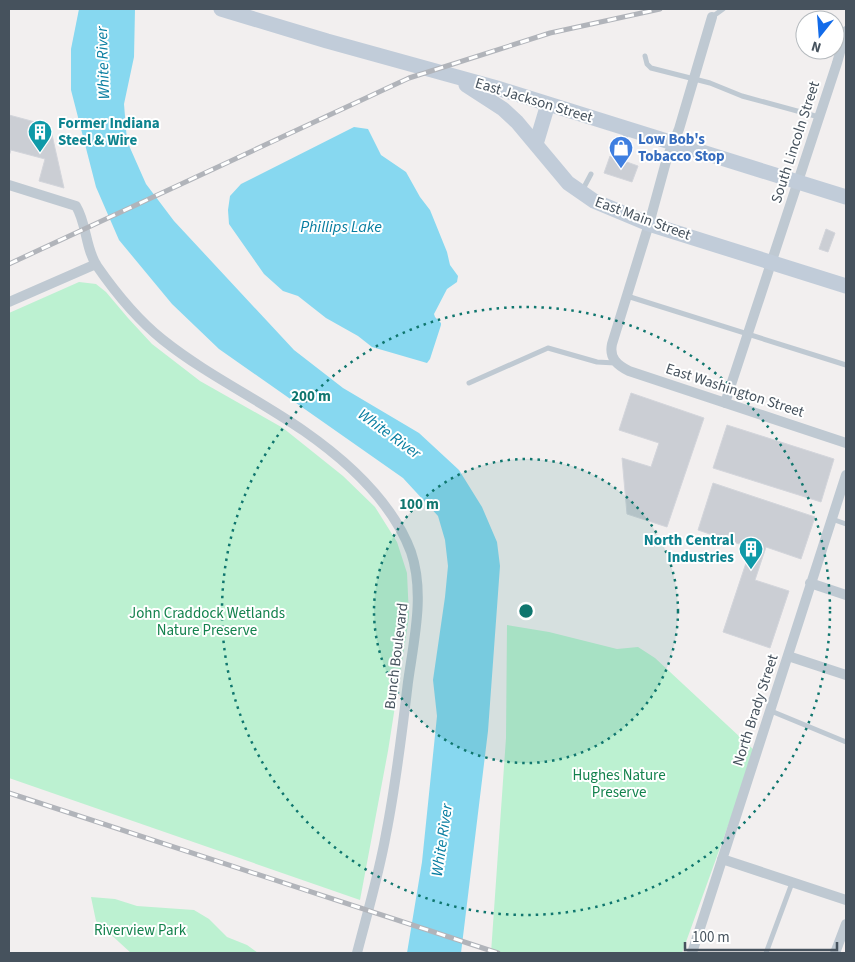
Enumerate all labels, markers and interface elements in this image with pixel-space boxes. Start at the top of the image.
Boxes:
north arrow [795,10,845,60]
water label: White River [91,25,115,100]
text: N [809,36,824,57]
street label: East Jackson Street [473,73,595,128]
street label: South Lincoln Street [766,79,825,206]
place label: Former Indiana Steel & Wire [58,113,160,151]
building icon: Former Indiana Steel & Wire [27,119,53,153]
place label: Low Bob's Tobacco Stop [638,129,725,167]
shop icon: Low Bob's Tobacco Stop [608,135,634,169]
street label: East Main Street [592,191,694,246]
water label: Phillips Lake [300,216,382,238]
street label: East Washington Street [663,358,807,423]
text: 200 m [291,386,331,407]
water label: White River [353,403,427,465]
text: 100 m [399,494,439,515]
place label: North Central Industries [644,530,735,568]
building icon: North Central Industries [738,536,764,570]
street label: Bunch Boulevard [380,602,413,711]
centre of rings [517,602,535,620]
park label: John Craddock Wetlands Nature Preserve [129,603,285,641]
street label: North Brady Street [728,652,783,769]
park label: Hughes Nature Preserve [572,765,666,803]
water label: White River [426,801,458,878]
park label: Riverview Park [94,920,187,941]
scale bar [685,920,838,952]
text: 100 m [692,927,730,948]

